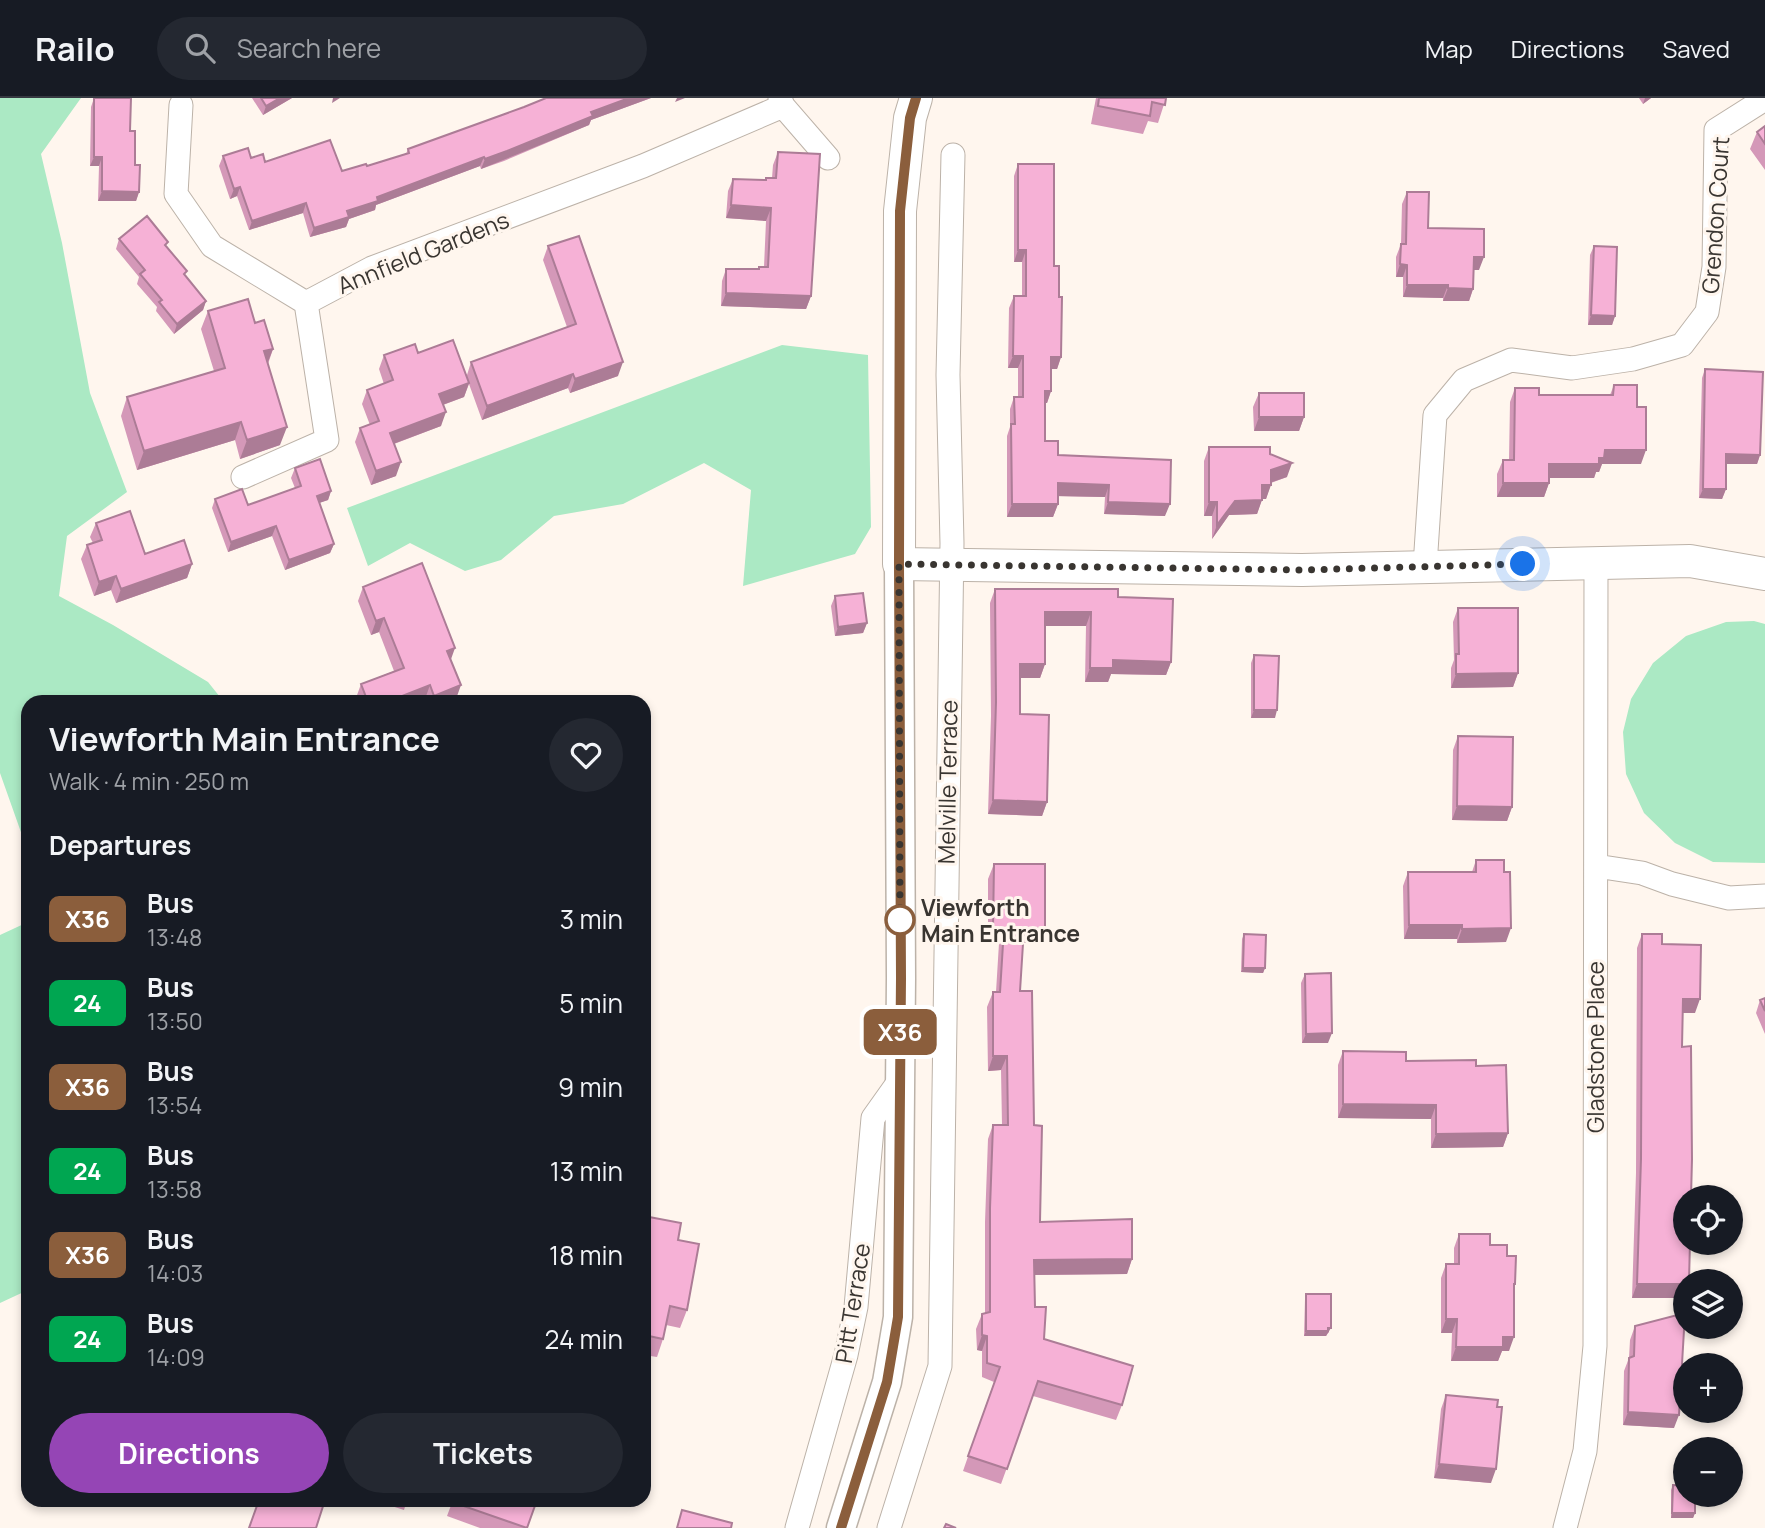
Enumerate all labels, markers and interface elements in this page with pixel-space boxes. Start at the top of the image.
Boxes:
search box [157,17,647,80]
text: Railo [35,26,115,71]
icon: search [181,29,219,67]
text: Search here [237,30,381,66]
text: Map [1425,32,1473,65]
text: Directions [1511,32,1624,65]
text: Saved [1662,32,1730,65]
street label: Grendon Court [1694,135,1736,295]
street label: Annfield Gardens [332,203,514,301]
your location [1505,546,1540,581]
street label: Melville Terrace [930,700,964,864]
text: Viewforth Main Entrance [49,716,440,761]
button: heart [549,718,623,792]
text: Walk · 4 min · 250 m [49,765,249,797]
text: Departures [49,827,191,863]
text: Bus [147,885,194,921]
place label: Viewforth Main Entrance [921,891,1080,949]
text: 3 min [560,901,623,937]
text: X36 [65,902,110,935]
marker: Viewforth Main Entrance [885,905,915,935]
text: 13:48 [147,921,202,953]
street label: Gladstone Place [1579,961,1611,1133]
text: Bus [147,969,194,1005]
text: 5 min [559,985,623,1021]
text: 24 [73,986,102,1019]
text: 13:50 [147,1005,203,1037]
line badge: X36 [860,1009,940,1055]
text: X36 [878,1015,922,1048]
text: Bus [147,1053,194,1089]
text: 9 min [558,1069,623,1105]
text: X36 [65,1070,110,1103]
text: 13:54 [147,1089,202,1121]
text: Bus [147,1137,194,1173]
text: 13 min [550,1153,623,1189]
text: 24 [73,1154,102,1187]
text: 13:58 [147,1173,202,1205]
map controls [1673,1185,1743,1507]
button: locate [1673,1185,1743,1255]
text: Bus [147,1221,194,1257]
text: 18 min [549,1237,623,1273]
text: X36 [65,1238,110,1271]
street label: Pitt Terrace [827,1241,877,1365]
text: 14:03 [147,1257,203,1289]
button: layers [1673,1269,1743,1339]
text: Bus [147,1305,194,1341]
text: 24 min [545,1321,623,1357]
text: 24 [73,1322,102,1355]
text: 14:09 [147,1341,205,1373]
button: + [1673,1353,1743,1423]
button: Directions [49,1413,329,1493]
button: Tickets [343,1413,623,1493]
button: − [1673,1437,1743,1507]

